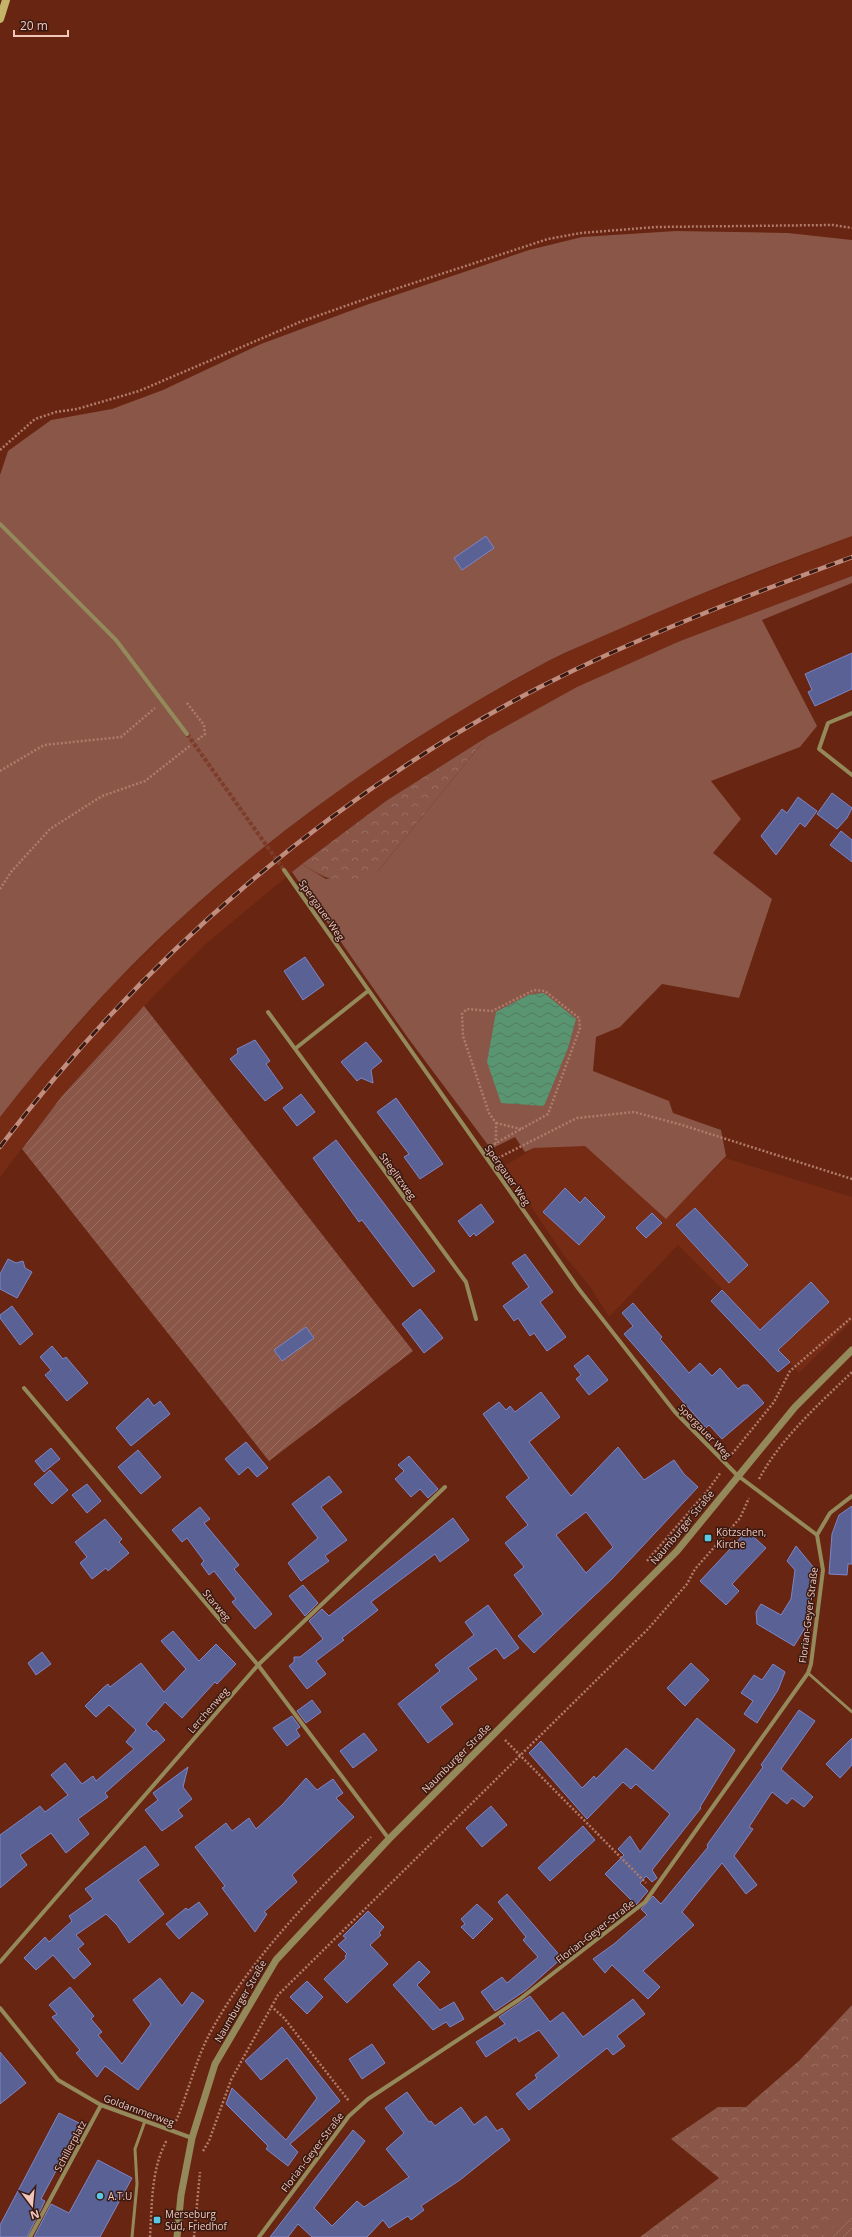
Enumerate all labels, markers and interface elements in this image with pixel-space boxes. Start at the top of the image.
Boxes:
scale bar [14,12,68,38]
text: 20 m [20,17,48,34]
street label: Spergauer Weg [296,877,348,944]
street label: Spergauer Weg [482,1142,534,1209]
street label: Stieglitzweg [376,1150,420,1203]
street label: Spergauer Weg [675,1401,735,1462]
street label: Naumburger Straße [647,1487,718,1567]
place label: Kötzschen, Kirche [716,1525,766,1551]
marker: Kötzschen, Kirche [703,1533,713,1543]
street label: Florian-Geyer-Straße [795,1566,821,1664]
street label: Starweg [200,1586,235,1624]
street label: Lerchenweg [184,1684,232,1736]
street label: Naumburger Straße [418,1720,494,1796]
street label: Florian-Geyer-Straße [553,1896,638,1966]
street label: Naumburger Straße [211,1957,270,2045]
street label: Goldammerweg [102,2091,177,2130]
street label: Florian-Geyer-Straße [277,2109,347,2195]
street label: Schillerplatz [51,2118,90,2174]
north arrow [12,2185,52,2225]
place label: A.T.U [108,2189,132,2203]
marker: A.T.U [95,2191,105,2201]
text: N [29,2207,41,2224]
place label: Merseburg Süd, Friedhof [165,2207,228,2233]
marker: Merseburg Süd, Friedhof [152,2215,162,2225]

